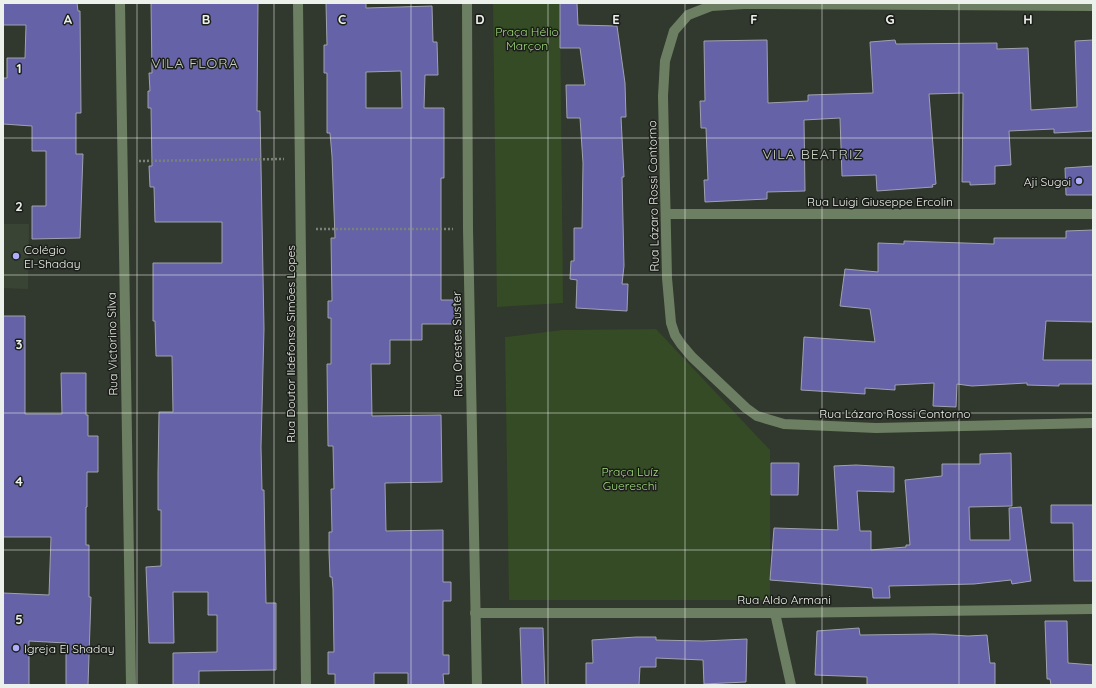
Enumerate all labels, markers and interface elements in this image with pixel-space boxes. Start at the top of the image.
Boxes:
text: A [64,11,73,27]
text: B [202,11,210,27]
text: C [338,11,346,27]
text: D [475,11,485,27]
text: E [612,11,620,27]
text: F [750,11,758,27]
text: G [885,11,895,27]
text: H [1023,11,1033,27]
park label: Praça Hélio Marçon [495,24,559,53]
district label: VILA FLORA [151,54,239,72]
text: 1 [16,60,22,76]
street label: Rua Lázaro Rossi Contorno [644,120,662,272]
district label: VILA BEATRIZ [763,145,863,163]
place label: Aji Sugoi [1024,174,1071,189]
marker: Aji Sugoi [1074,176,1084,186]
street label: Rua Luigi Giuseppe Ercolin [807,194,953,209]
text: 2 [15,198,23,214]
place label: Colégio El-Shaday [24,242,80,271]
street label: Rua Doutor Ildefonso Simões Lopes [283,245,298,443]
marker: Colégio El-Shaday [11,251,21,261]
street label: Rua Orestes Suster [449,291,465,397]
street label: Rua Victorino Silva [104,292,120,396]
text: 3 [16,336,23,352]
street label: Rua Lázaro Rossi Contorno [819,406,971,421]
park label: Praça Luíz Guereschi [601,464,659,493]
text: 4 [15,473,23,489]
street label: Rua Aldo Armani [737,592,831,607]
text: 5 [15,611,23,627]
place label: Igreja El Shaday [24,641,114,656]
marker: Igreja El Shaday [11,643,21,653]

